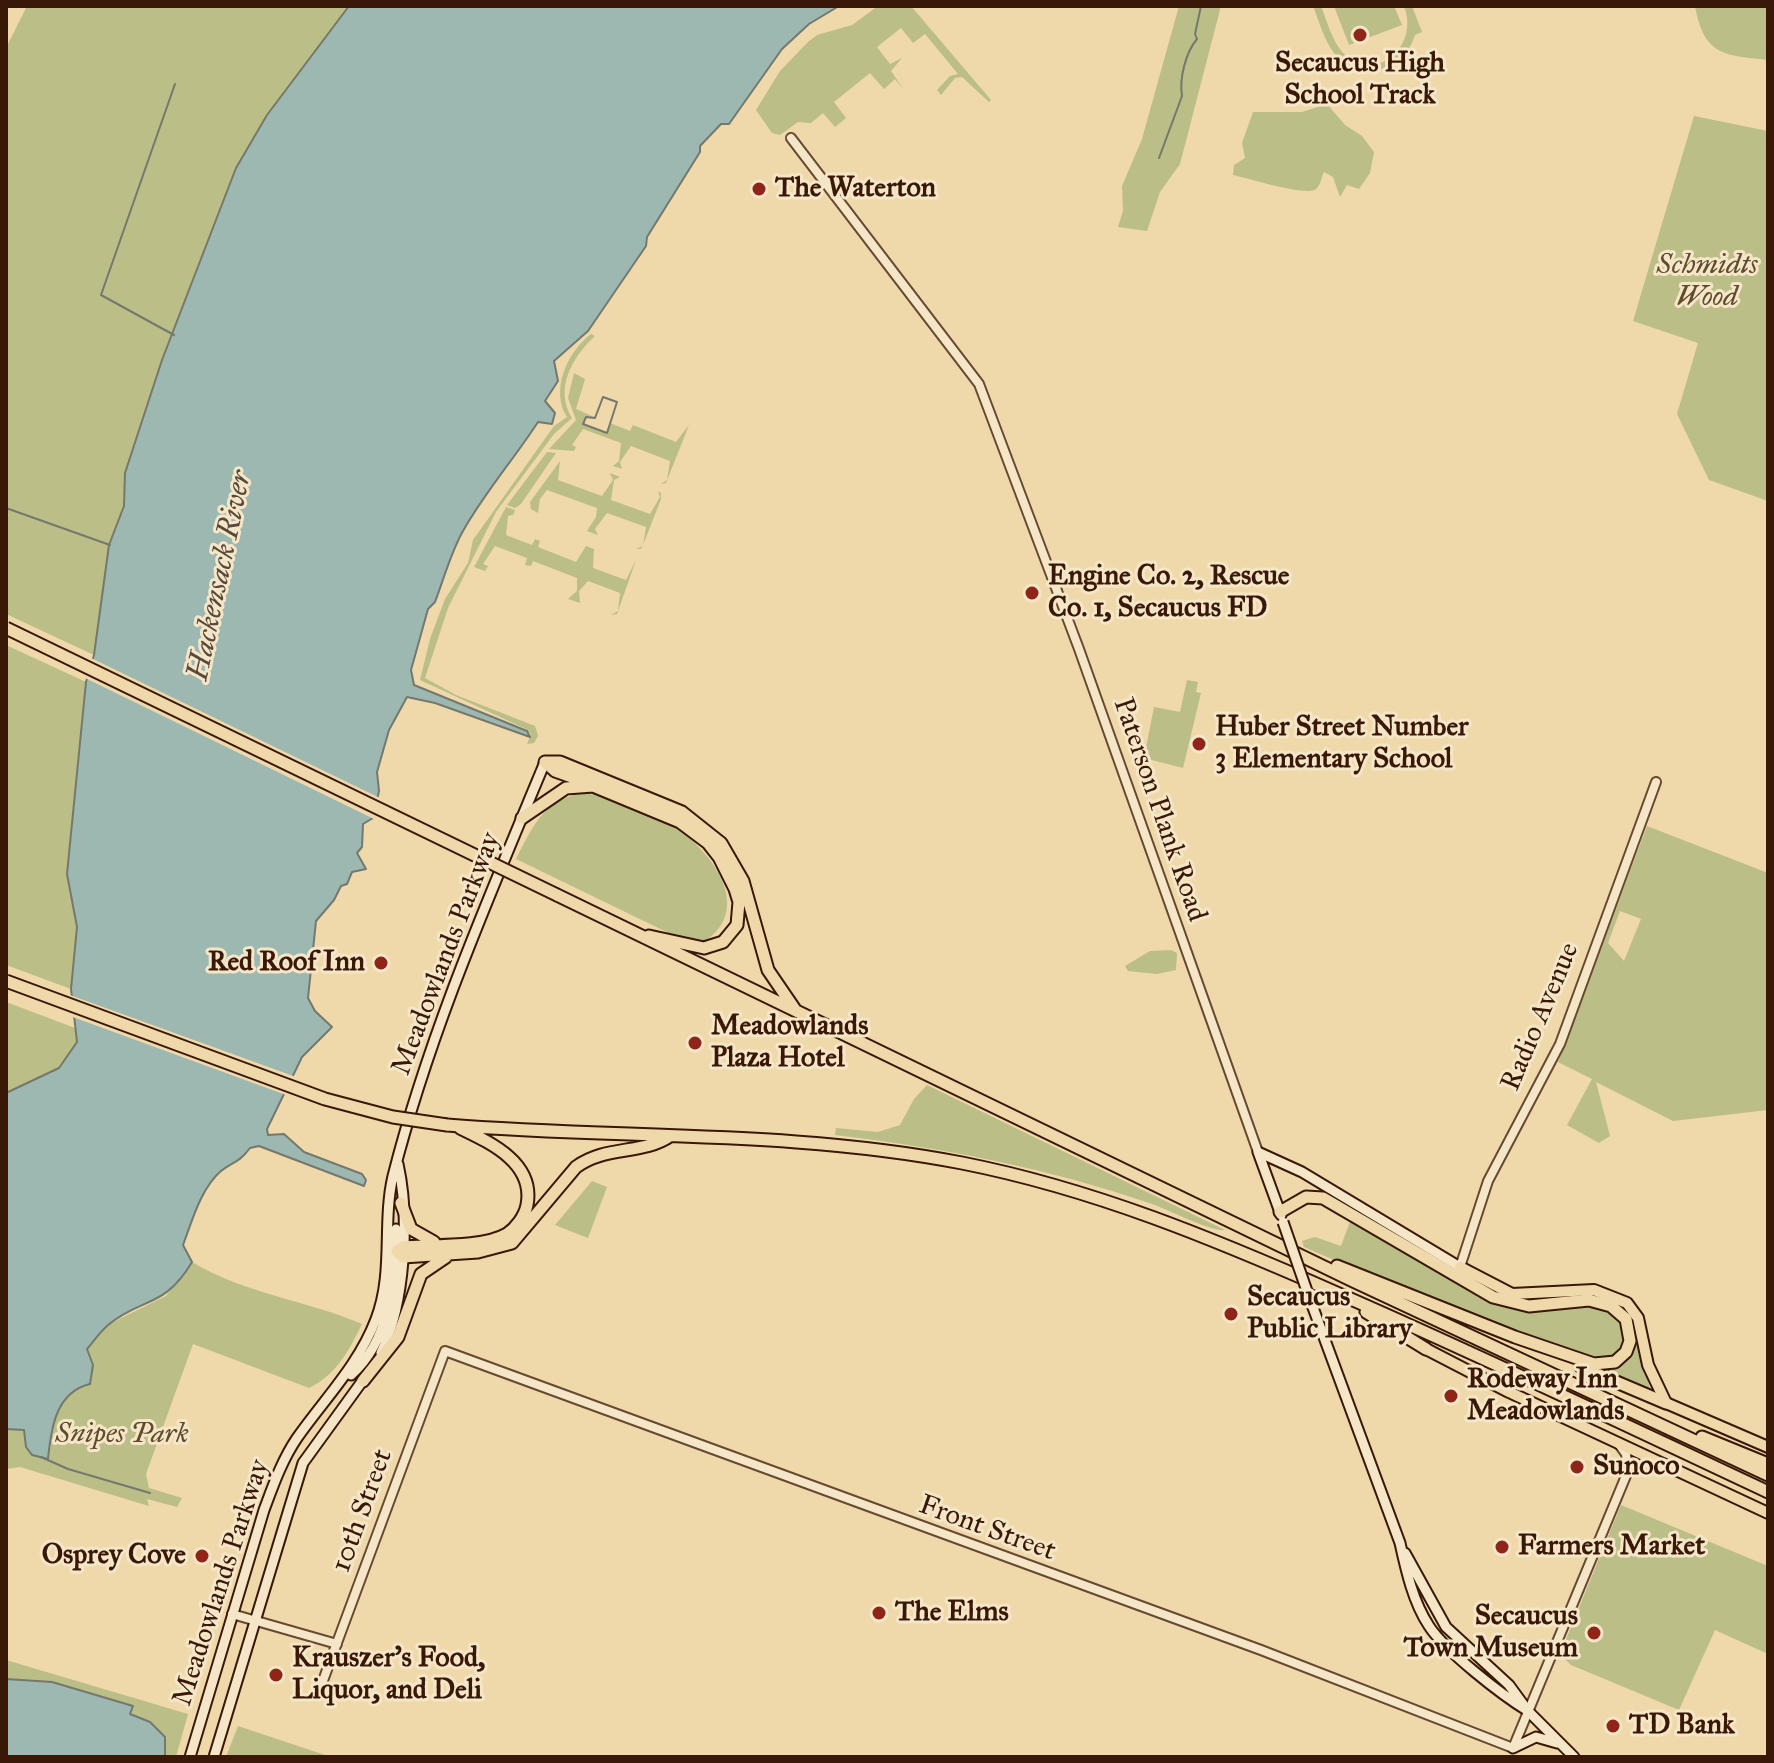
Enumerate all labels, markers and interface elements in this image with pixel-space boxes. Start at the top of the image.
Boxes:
marker: Secaucus High School Track [1351,26,1369,44]
place label: Secaucus High School Track [1275,47,1445,113]
place label: The Waterton [775,172,936,206]
marker: The Waterton [750,180,768,198]
park label: Schmidts Wood [1656,249,1758,315]
water label: Hackensack River [181,468,261,684]
place label: Engine Co. 2, Rescue Co. 1, Secaucus FD [1048,560,1290,626]
marker: Engine Co. 2, Rescue Co. 1, Secaucus FD [1023,584,1041,602]
street label: Paterson Plank Road [1105,694,1213,926]
place label: Huber Street Number 3 Elementary School [1215,711,1469,777]
marker: Huber Street Number 3 Elementary School [1190,735,1208,753]
street label: Meadowlands Parkway [385,828,509,1080]
street label: Radio Avenue [1495,938,1587,1096]
place label: Red Roof Inn [208,946,365,980]
marker: Red Roof Inn [372,954,390,972]
place label: Meadowlands Plaza Hotel [711,1010,868,1076]
marker: Meadowlands Plaza Hotel [686,1034,704,1052]
place label: Secaucus Public Library [1247,1281,1412,1347]
marker: Secaucus Public Library [1222,1305,1240,1323]
place label: Rodeway Inn Meadowlands [1467,1363,1624,1429]
marker: Rodeway Inn Meadowlands [1442,1387,1460,1405]
park label: Snipes Park [55,1418,189,1452]
street label: 10th Street [325,1445,401,1577]
place label: Sunoco [1593,1450,1680,1484]
street label: Meadowlands Parkway [166,1456,278,1710]
marker: Sunoco [1568,1458,1586,1476]
street label: Front Street [914,1489,1060,1569]
place label: Farmers Market [1518,1530,1705,1564]
marker: Farmers Market [1493,1538,1511,1556]
place label: Osprey Cove [42,1539,186,1573]
marker: Osprey Cove [193,1547,211,1565]
place label: The Elms [895,1596,1009,1630]
place label: Secaucus Town Museum [1404,1600,1578,1666]
marker: The Elms [870,1604,888,1622]
marker: Secaucus Town Museum [1585,1624,1603,1642]
place label: Krauszer's Food, Liquor, and Deli [292,1642,485,1708]
marker: Krauszer's Food, Liquor, and Deli [267,1666,285,1684]
place label: TD Bank [1629,1709,1735,1743]
marker: TD Bank [1604,1717,1622,1735]

